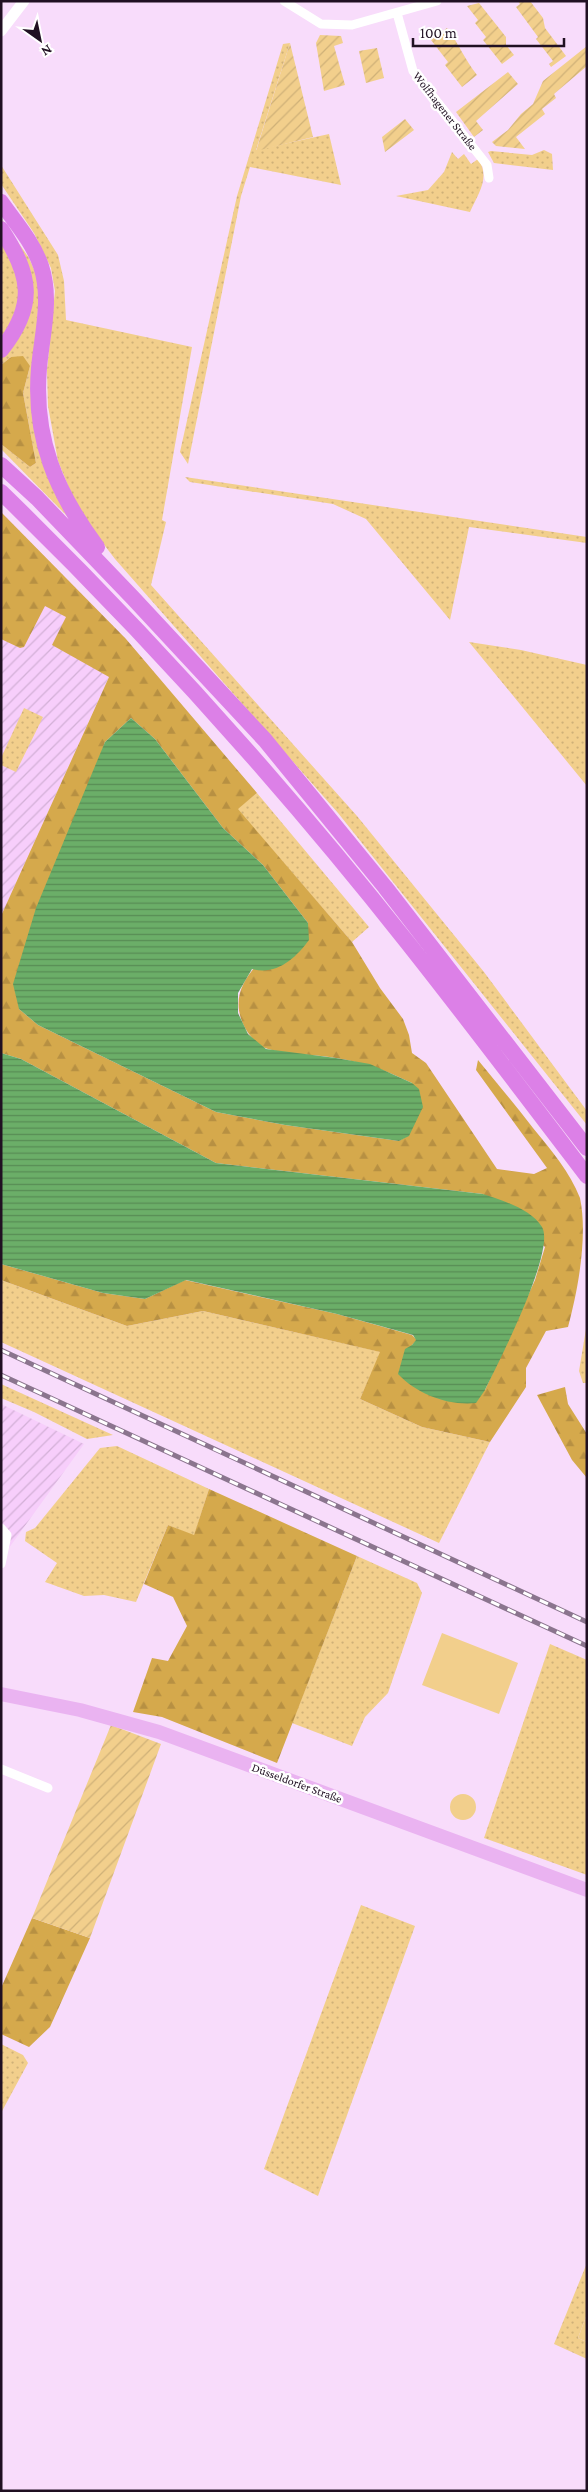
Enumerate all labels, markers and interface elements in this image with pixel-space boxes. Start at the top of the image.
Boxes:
north arrow [15,15,65,65]
scale bar [413,15,564,47]
text: 100 m [420,25,457,41]
text: N [38,42,55,60]
street label: Wolfhagener Straße [410,69,480,153]
street label: Düsseldorfer Straße [250,1760,344,1806]

